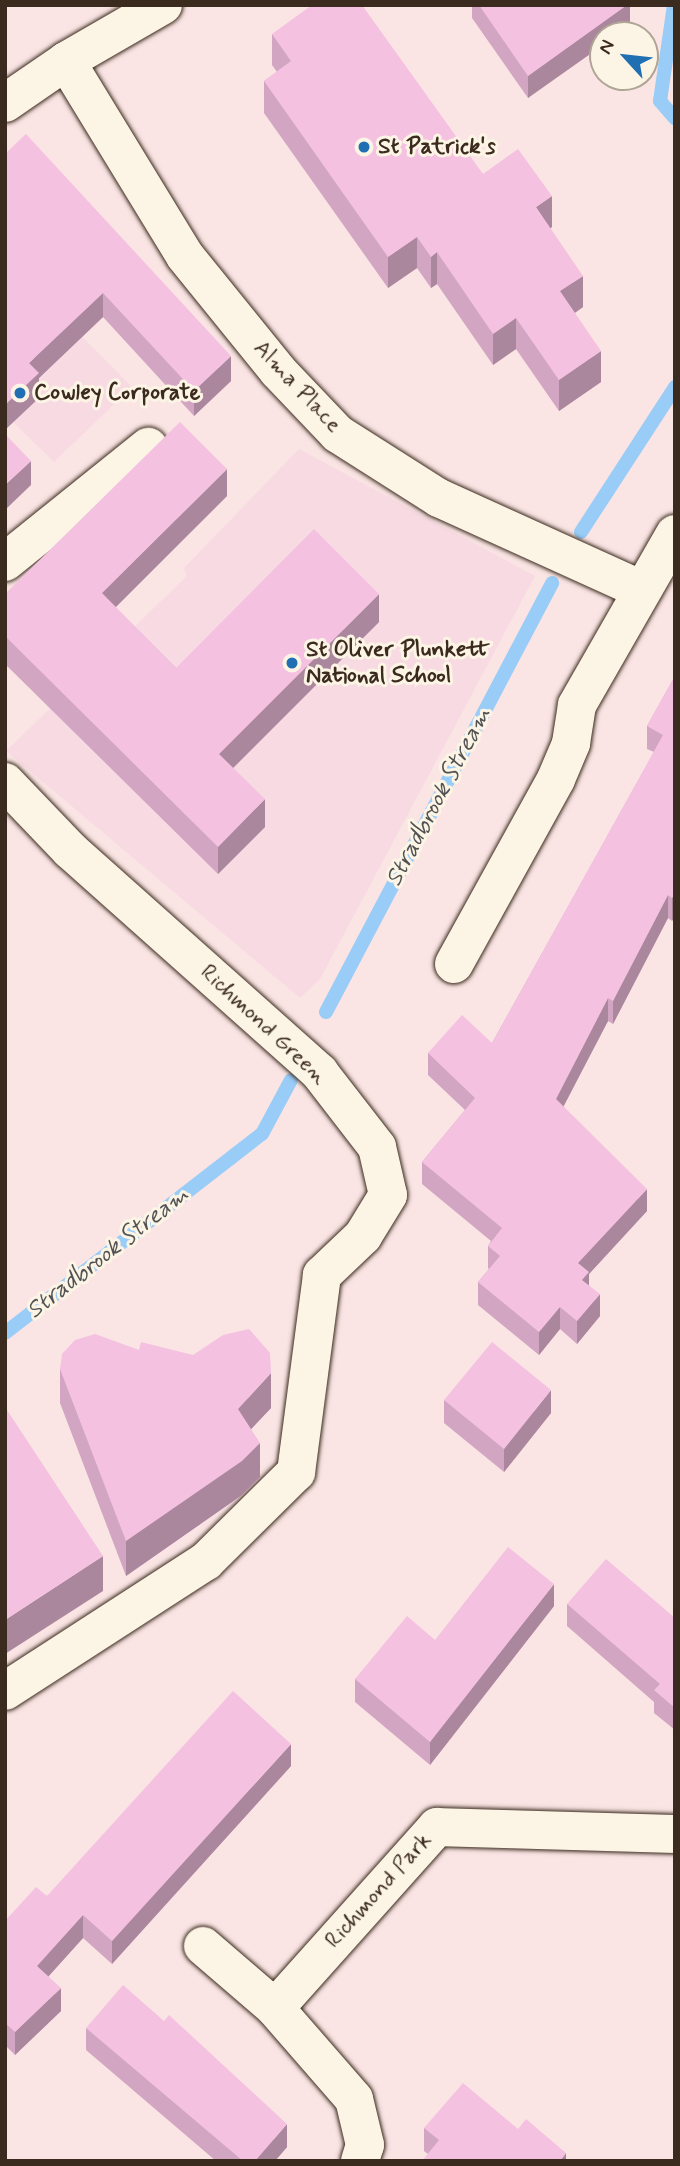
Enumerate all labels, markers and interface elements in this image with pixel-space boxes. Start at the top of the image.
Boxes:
north arrow [589,21,659,91]
text: N [593,36,621,58]
place label: St Patrick's [378,133,492,161]
marker: St Patrick's [356,139,372,155]
street label: Alma Place [249,337,345,437]
place label: Cowley Corporate [34,379,204,407]
marker: Cowley Corporate [12,385,28,401]
place label: St Oliver Plunkett National School [306,636,494,690]
marker: St Oliver Plunkett National School [284,655,300,671]
water label: Stradbrook Stream [381,705,497,889]
street label: Richmond Green [194,959,332,1091]
water label: Stradbrook Stream [23,1182,193,1324]
street label: Richmond Park [320,1827,438,1955]

